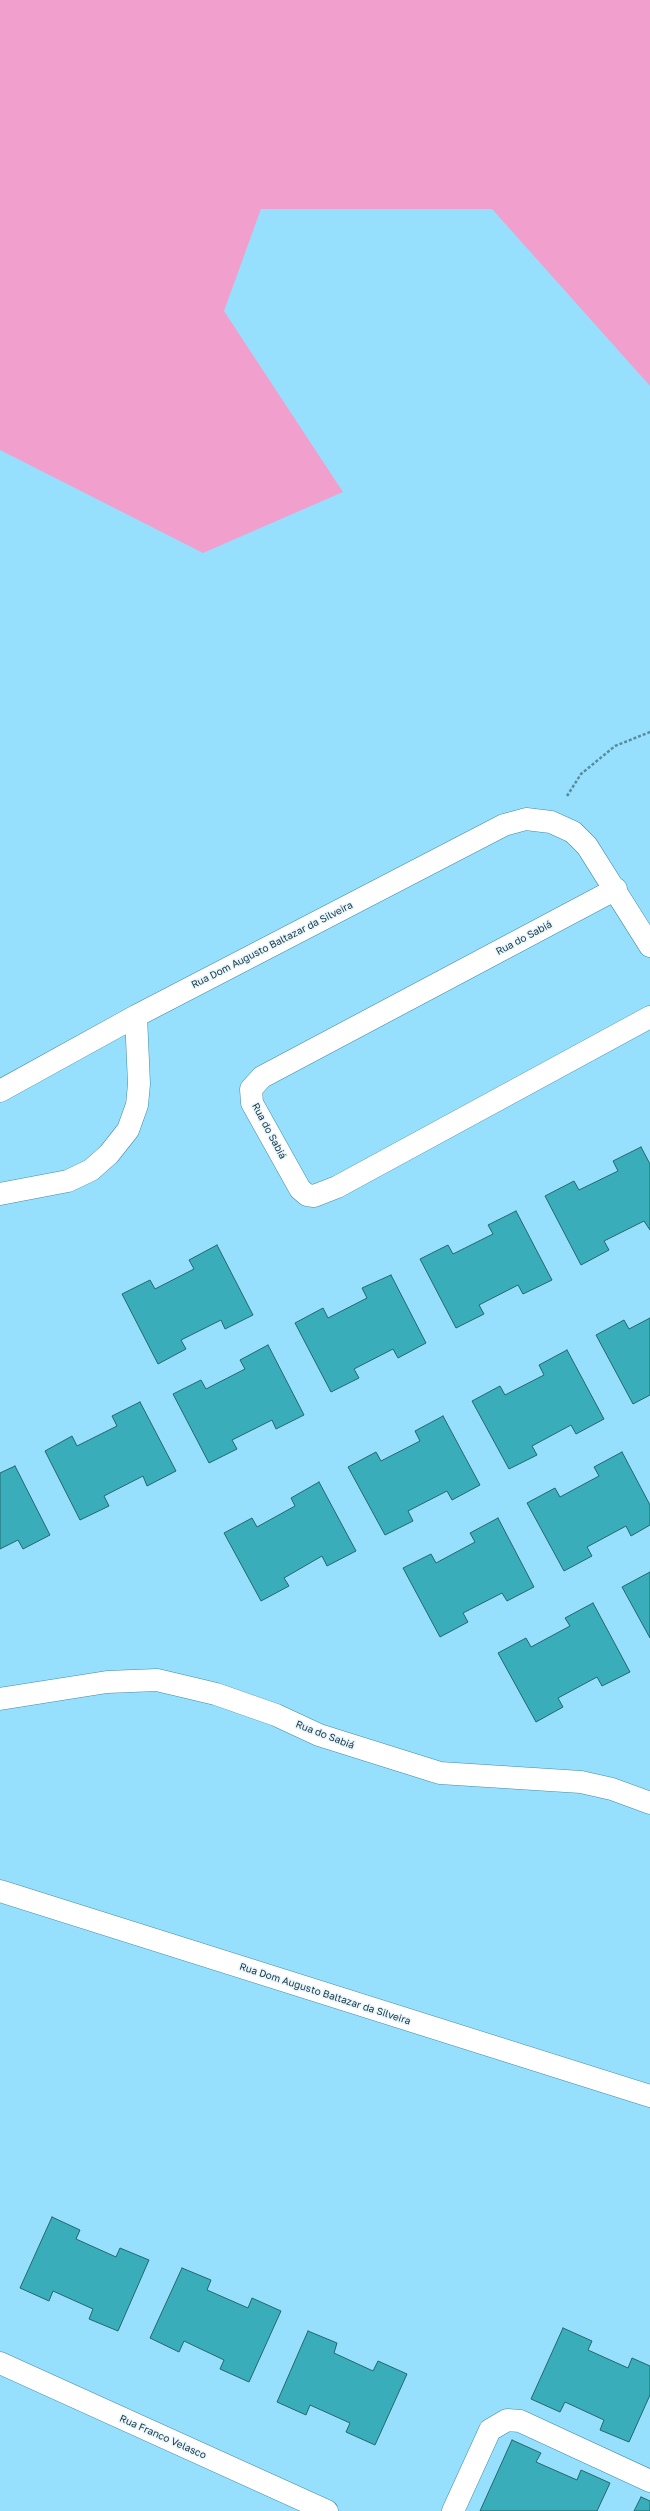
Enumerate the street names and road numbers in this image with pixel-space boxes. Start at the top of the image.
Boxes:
street label: Rua Dom Augusto Baltazar da Silveira [189,899,355,991]
street label: Rua do Sabiá [494,918,554,958]
street label: Rua do Sabiá [249,1101,289,1161]
street label: Rua do Sabiá [294,1718,356,1752]
street label: Rua Dom Augusto Baltazar da Silveira [238,1961,412,2027]
street label: Rua Franco Velasco [118,2412,208,2462]

